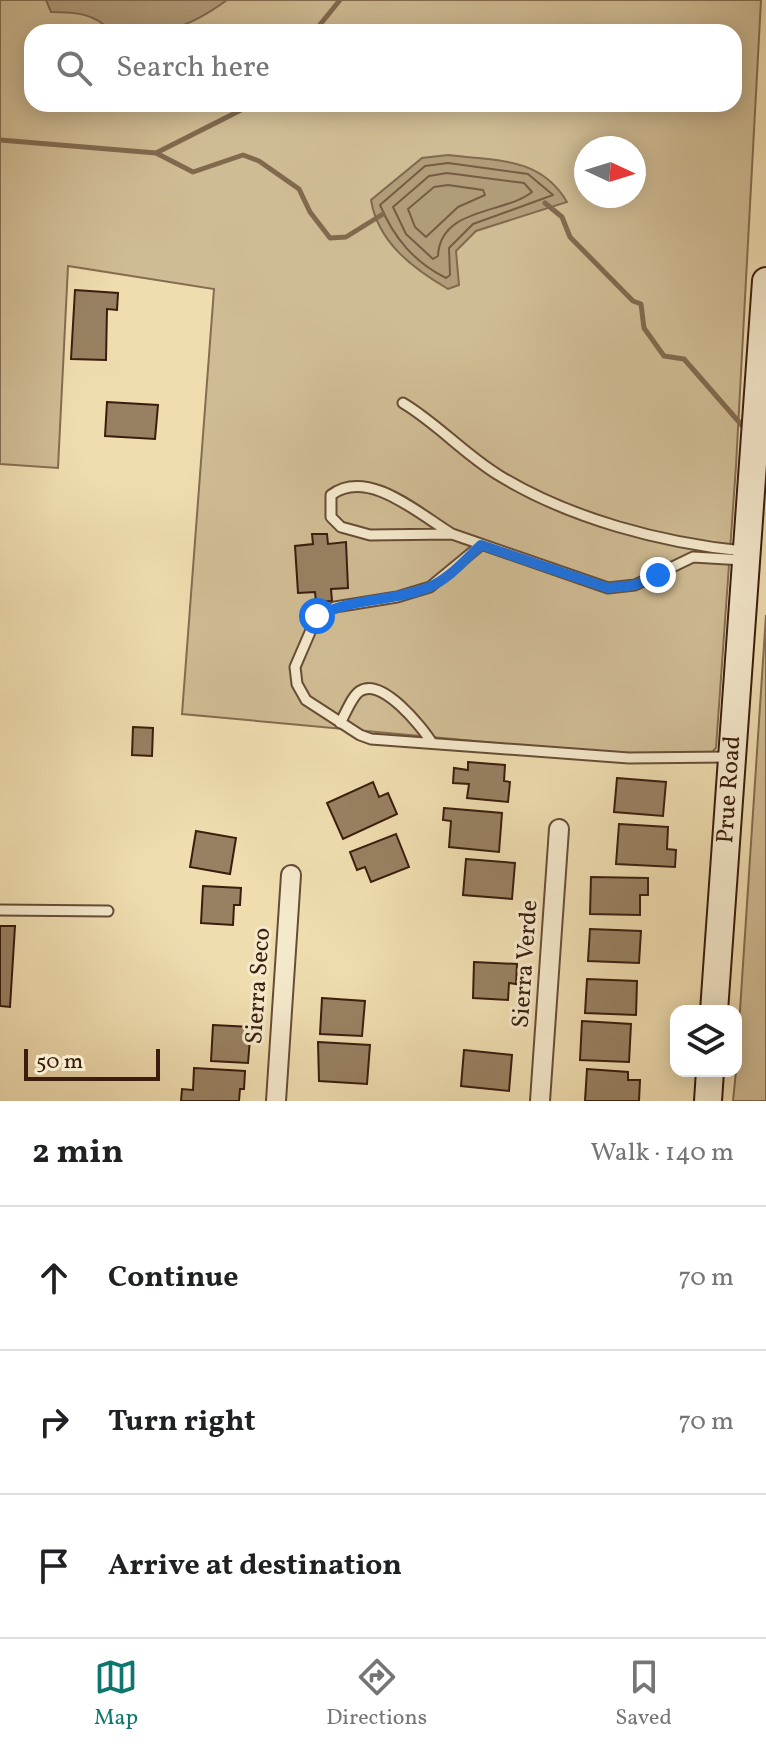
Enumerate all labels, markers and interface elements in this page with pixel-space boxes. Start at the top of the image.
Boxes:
search box [24,24,742,112]
icon: search [52,46,96,90]
text: Search here [116,47,270,89]
north arrow [574,136,646,208]
route end [640,557,676,593]
route start [299,598,335,634]
street label: Prue Road [709,734,751,845]
street label: Sierra Verde [505,899,547,1029]
street label: Sierra Seco [238,927,280,1045]
map controls [670,1005,742,1077]
button: layers [670,1005,742,1077]
scale bar [24,1045,160,1081]
text: 50 m [36,1047,83,1078]
text: 2 min [32,1130,124,1177]
text: Walk · 140 m [590,1135,734,1171]
icon: ahead [32,1256,76,1300]
text: Continue [108,1257,239,1299]
text: 70 m [679,1260,734,1296]
icon: right [32,1400,76,1444]
text: Turn right [108,1401,256,1443]
text: 70 m [679,1404,734,1440]
icon: arrive [32,1544,76,1588]
text: Arrive at destination [108,1545,402,1587]
tab: Map [94,1655,138,1734]
tab: Directions [326,1655,427,1734]
tab: Saved [615,1655,672,1734]

